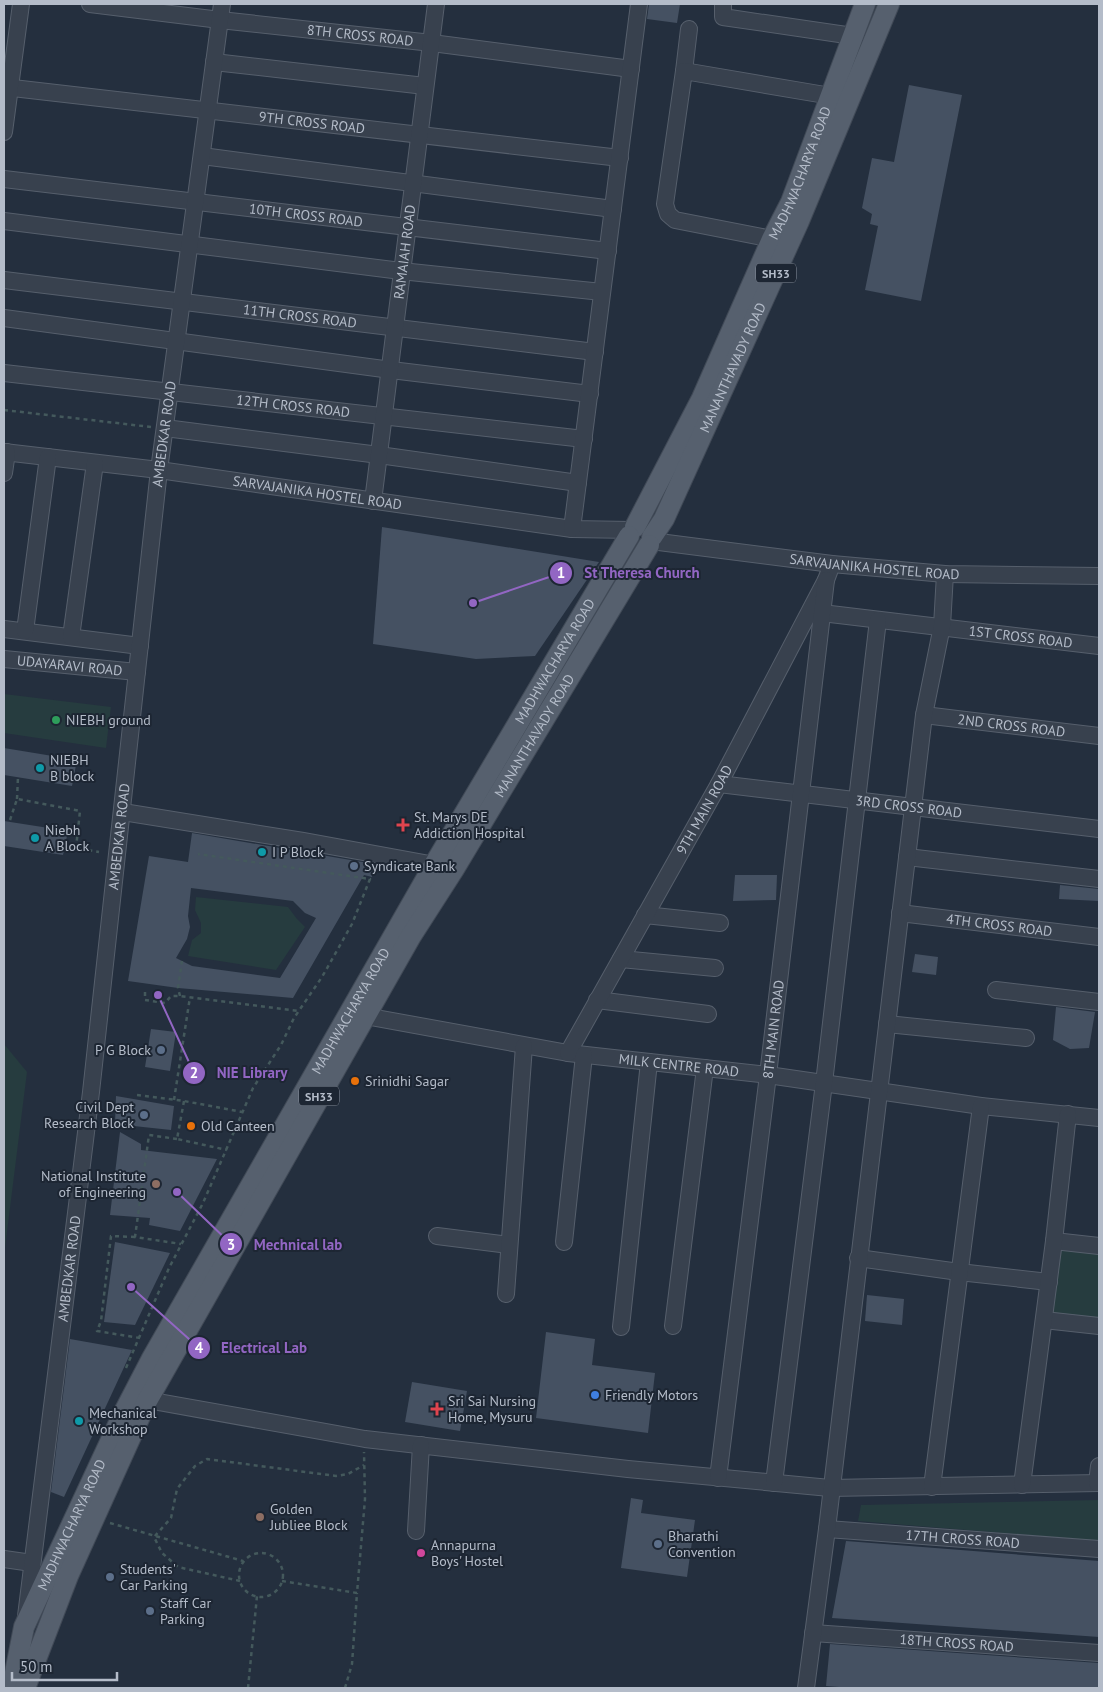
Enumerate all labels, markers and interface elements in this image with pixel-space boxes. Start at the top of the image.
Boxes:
street label: 8TH CROSS ROAD [306,21,414,50]
street label: MADHWACHARYA ROAD [764,104,835,243]
street label: 9TH CROSS ROAD [258,107,366,138]
street label: 10TH CROSS ROAD [248,199,364,231]
street label: RAMAIAH ROAD [390,204,419,300]
road number: SH33 [756,264,796,282]
street label: 11TH CROSS ROAD [242,300,358,332]
street label: MANANTHAVADY ROAD [695,300,770,435]
street label: AMBEDKAR ROAD [148,380,180,488]
street label: 12TH CROSS ROAD [235,390,351,421]
street label: SARVAJANIKA HOSTEL ROAD [232,472,403,514]
street label: SARVAJANIKA HOSTEL ROAD [788,550,960,583]
callout: St Theresa Church [548,558,710,588]
text: 1 [557,563,565,582]
text: St Theresa Church [584,563,700,582]
street label: MADHWACHARYA ROAD [511,595,599,727]
street label: 1ST CROSS ROAD [968,622,1073,652]
street label: UDAYARAVI ROAD [16,651,123,680]
street label: MANANTHAVADY ROAD [490,671,578,801]
street label: 2ND CROSS ROAD [957,710,1066,741]
place label: NIEBH ground [66,711,151,729]
marker: NIEBH ground [50,714,62,726]
place label: NIEBH B block [50,751,94,785]
marker: NIEBH B block [34,762,46,774]
street label: 9TH MAIN ROAD [672,762,736,857]
street label: AMBEDKAR ROAD [104,782,134,891]
street label: 3RD CROSS ROAD [854,791,963,822]
place label: St. Marys DE Addiction Hospital [414,808,525,842]
marker: St. Marys DE Addiction Hospital [396,818,410,832]
place label: Niebh A Block [45,821,89,855]
marker: Niebh A Block [29,832,41,844]
place label: I P Block [272,843,324,861]
marker: I P Block [256,846,268,858]
place label: Syndicate Bank [364,857,455,875]
marker: Syndicate Bank [348,860,360,872]
street label: 4TH CROSS ROAD [945,910,1053,940]
street label: MADHWACHARYA ROAD [307,945,394,1077]
street label: 8TH MAIN ROAD [759,979,788,1080]
place label: P G Block [95,1041,151,1059]
marker: P G Block [155,1044,167,1056]
street label: MILK CENTRE ROAD [618,1050,740,1081]
callout: NIE Library [181,1058,297,1088]
text: 2 [190,1063,198,1082]
text: NIE Library [217,1063,288,1082]
place label: Srinidhi Sagar [365,1072,449,1090]
marker: Srinidhi Sagar [349,1075,361,1087]
road number: SH33 [299,1086,339,1106]
place label: Civil Dept Research Block [44,1098,134,1132]
marker: Civil Dept Research Block [138,1109,150,1121]
place label: Old Canteen [201,1117,275,1135]
marker: Old Canteen [185,1120,197,1132]
place label: National Institute of Engineering [41,1167,146,1201]
marker: National Institute of Engineering [150,1178,162,1190]
street label: AMBEDKAR ROAD [54,1215,85,1323]
callout: Mechnical lab [219,1229,352,1259]
text: 3 [227,1235,235,1254]
text: Mechnical lab [254,1235,342,1254]
callout: Electrical Lab [186,1333,317,1363]
text: 4 [195,1338,204,1357]
text: Electrical Lab [221,1338,307,1357]
place label: Friendly Motors [605,1386,698,1404]
marker: Friendly Motors [589,1389,601,1401]
place label: Sri Sai Nursing Home, Mysuru [448,1392,536,1426]
marker: Sri Sai Nursing Home, Mysuru [430,1402,444,1416]
place label: Mechanical Workshop [89,1404,157,1438]
marker: Mechanical Workshop [73,1415,85,1427]
street label: MADHWACHARYA ROAD [33,1456,110,1593]
place label: Golden Jubliee Block [269,1500,348,1534]
marker: Golden Jubliee Block [254,1511,266,1523]
street label: 17TH CROSS ROAD [905,1526,1020,1552]
place label: Bharathi Convention [668,1527,736,1561]
place label: Annapurna Boys' Hostel [431,1536,503,1570]
marker: Bharathi Convention [652,1538,664,1550]
marker: Annapurna Boys' Hostel [415,1547,427,1559]
place label: Students' Car Parking [120,1560,188,1594]
marker: Students' Car Parking [104,1571,116,1583]
place label: Staff Car Parking [160,1594,211,1628]
marker: Staff Car Parking [144,1605,156,1617]
street label: 18TH CROSS ROAD [899,1630,1014,1656]
scale bar [12,1650,118,1682]
text: 50 m [20,1657,53,1676]

